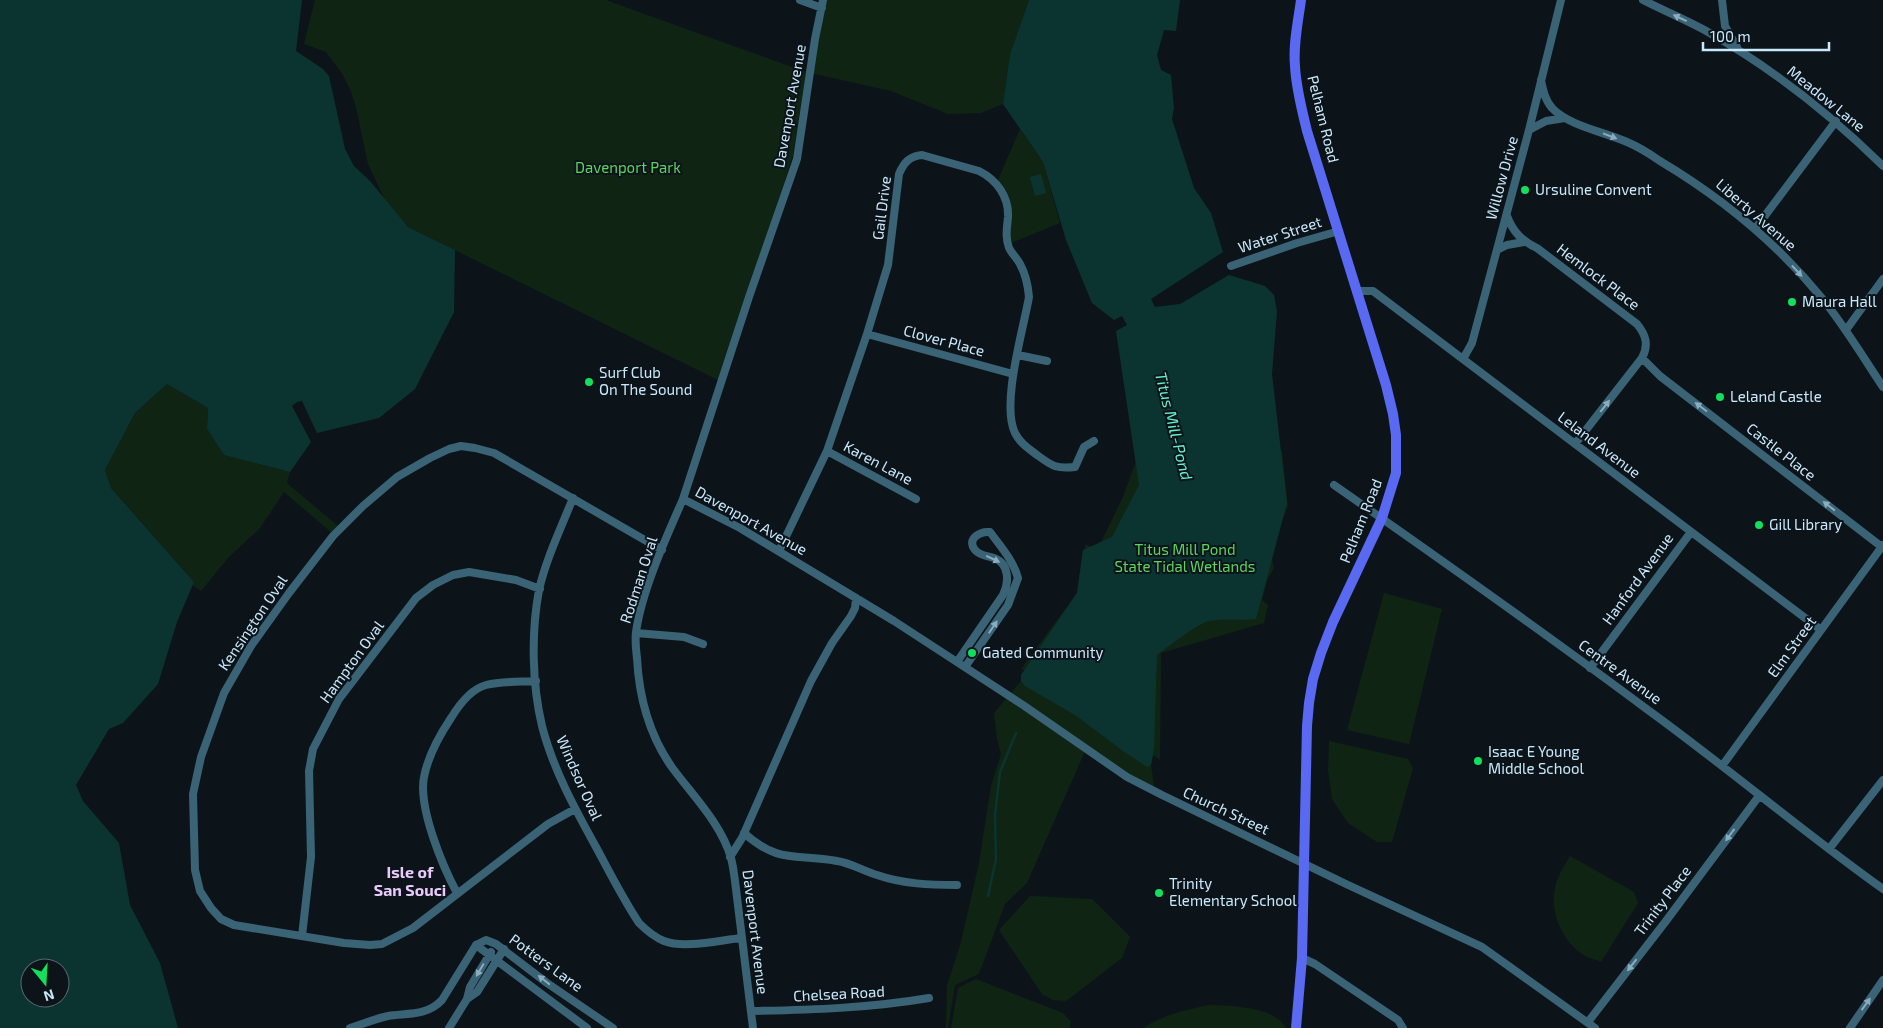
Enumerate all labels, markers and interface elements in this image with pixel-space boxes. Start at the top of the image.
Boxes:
one-way arrow [1673,14,1687,22]
scale bar [1703,20,1829,52]
text: 100 m [1710,27,1751,45]
street label: Davenport Avenue [769,43,809,169]
street label: Meadow Lane [1784,61,1869,135]
street label: Pelham Road [1304,73,1344,164]
one-way arrow [1603,133,1618,140]
street label: Willow Drive [1481,134,1521,222]
park label: Davenport Park [575,158,681,176]
street label: Liberty Avenue [1713,174,1801,254]
street label: Gail Drive [868,175,894,241]
place label: Ursuline Convent [1535,180,1652,198]
marker: Ursuline Convent [1519,184,1531,196]
street label: Water Street [1236,212,1324,256]
street label: Hemlock Place [1554,239,1644,313]
one-way arrow [1791,264,1803,276]
place label: Maura Hall [1802,292,1877,310]
marker: Maura Hall [1786,296,1798,308]
street label: Clover Place [902,321,987,359]
place label: Surf Club On The Sound [599,363,692,398]
water label: Titus Mill-Pond [1152,370,1197,482]
marker: Surf Club On The Sound [583,376,595,388]
place label: Leland Castle [1730,387,1822,405]
marker: Leland Castle [1714,391,1726,403]
one-way arrow [1599,399,1610,412]
one-way arrow [1694,402,1708,412]
street label: Leland Avenue [1555,407,1645,481]
street label: Castle Place [1743,419,1820,484]
street label: Karen Lane [841,436,916,488]
street label: Pelham Road [1335,476,1385,565]
street label: Davenport Avenue [692,482,811,558]
one-way arrow [1823,501,1836,512]
place label: Gill Library [1769,515,1842,533]
marker: Gill Library [1753,519,1765,531]
street label: Hanford Avenue [1598,529,1676,628]
street label: Rodman Oval [616,533,661,625]
park label: Titus Mill Pond State Tidal Wetlands [1115,540,1255,575]
one-way arrow [986,555,1000,563]
street label: Kensington Oval [214,571,291,673]
street label: Elm Street [1763,612,1820,680]
street label: Hampton Oval [315,616,387,706]
one-way arrow [988,620,998,634]
street label: Centre Avenue [1576,635,1666,707]
place label: Gated Community [982,643,1103,661]
marker: Gated Community [966,647,978,659]
street label: Windsor Oval [553,732,607,823]
place label: Isaac E Young Middle School [1488,742,1584,777]
marker: Isaac E Young Middle School [1472,755,1484,767]
street label: Church Street [1181,782,1272,838]
one-way arrow [1725,828,1735,842]
district label: Isle of San Souci [374,862,446,899]
street label: Trinity Place [1630,862,1694,939]
street label: Davenport Avenue [739,869,773,995]
place label: Trinity Elementary School [1169,874,1297,909]
marker: Trinity Elementary School [1153,887,1165,899]
street label: Potters Lane [506,930,587,995]
north arrow [20,958,70,1008]
one-way arrow [1627,958,1638,971]
one-way arrow [475,964,484,977]
one-way arrow [538,975,551,986]
street label: Chelsea Road [793,982,885,1004]
text: N [42,986,57,1005]
one-way arrow [1861,997,1871,1010]

